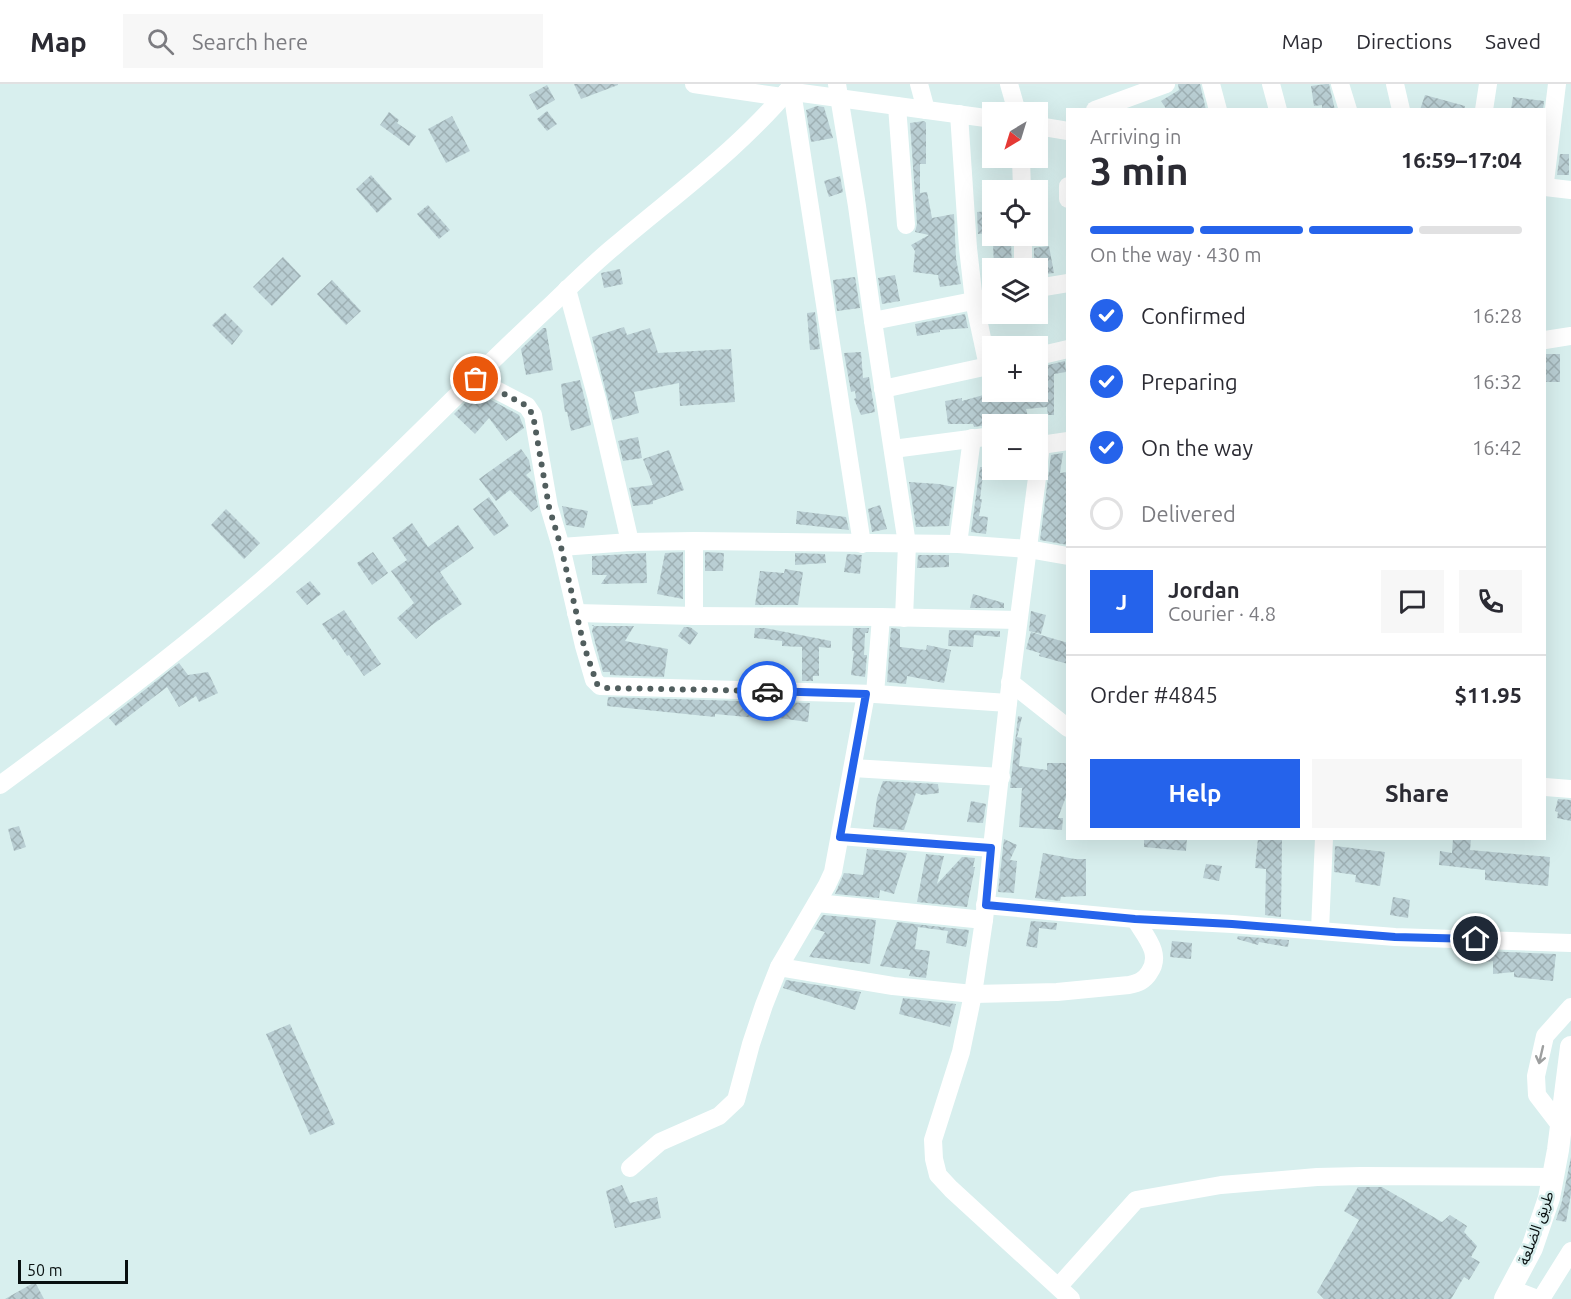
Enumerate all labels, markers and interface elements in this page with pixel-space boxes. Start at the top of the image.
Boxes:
search box [123,14,543,68]
icon: search [144,25,177,58]
text: Map [30,26,87,57]
text: Search here [192,29,308,54]
text: Map [1282,29,1323,53]
text: Directions [1356,29,1452,53]
text: Saved [1485,29,1541,53]
north arrow [982,102,1048,168]
map controls [982,102,1048,480]
text: Arriving in [1090,125,1181,148]
text: 16:59–17:04 [1401,147,1522,172]
text: 3 min [1090,149,1189,192]
button: locate [982,180,1048,246]
text: On the way · 430 m [1090,243,1262,266]
button: layers [982,258,1048,324]
icon: check [1090,299,1123,332]
text: Confirmed [1141,303,1246,328]
text: 16:28 [1472,304,1522,327]
button: + [982,336,1048,402]
pin [450,353,501,404]
icon: bag [459,362,492,395]
icon: check [1090,365,1123,398]
text: Preparing [1141,369,1238,394]
text: 16:32 [1472,370,1522,393]
button: − [982,414,1048,480]
icon: check [1090,431,1123,464]
text: On the way [1141,435,1253,460]
text: 16:42 [1472,436,1522,459]
text: Delivered [1141,501,1236,526]
button: chat [1381,570,1444,633]
button: phone [1459,570,1522,633]
text: Jordan [1168,577,1240,602]
text: J [1116,589,1127,614]
text: Courier · 4.8 [1168,602,1276,625]
courier [737,661,797,721]
icon: car [751,675,784,708]
text: Order #4845 [1090,682,1218,707]
text: $11.95 [1455,682,1522,707]
button: Help [1090,759,1300,828]
button: Share [1312,759,1522,828]
pin [1450,913,1501,964]
icon: home [1459,922,1492,955]
one-way arrow [1535,1045,1546,1065]
street label: طريق الضلعة [1514,1189,1559,1268]
scale bar [18,1257,128,1284]
text: 50 m [27,1261,63,1279]

